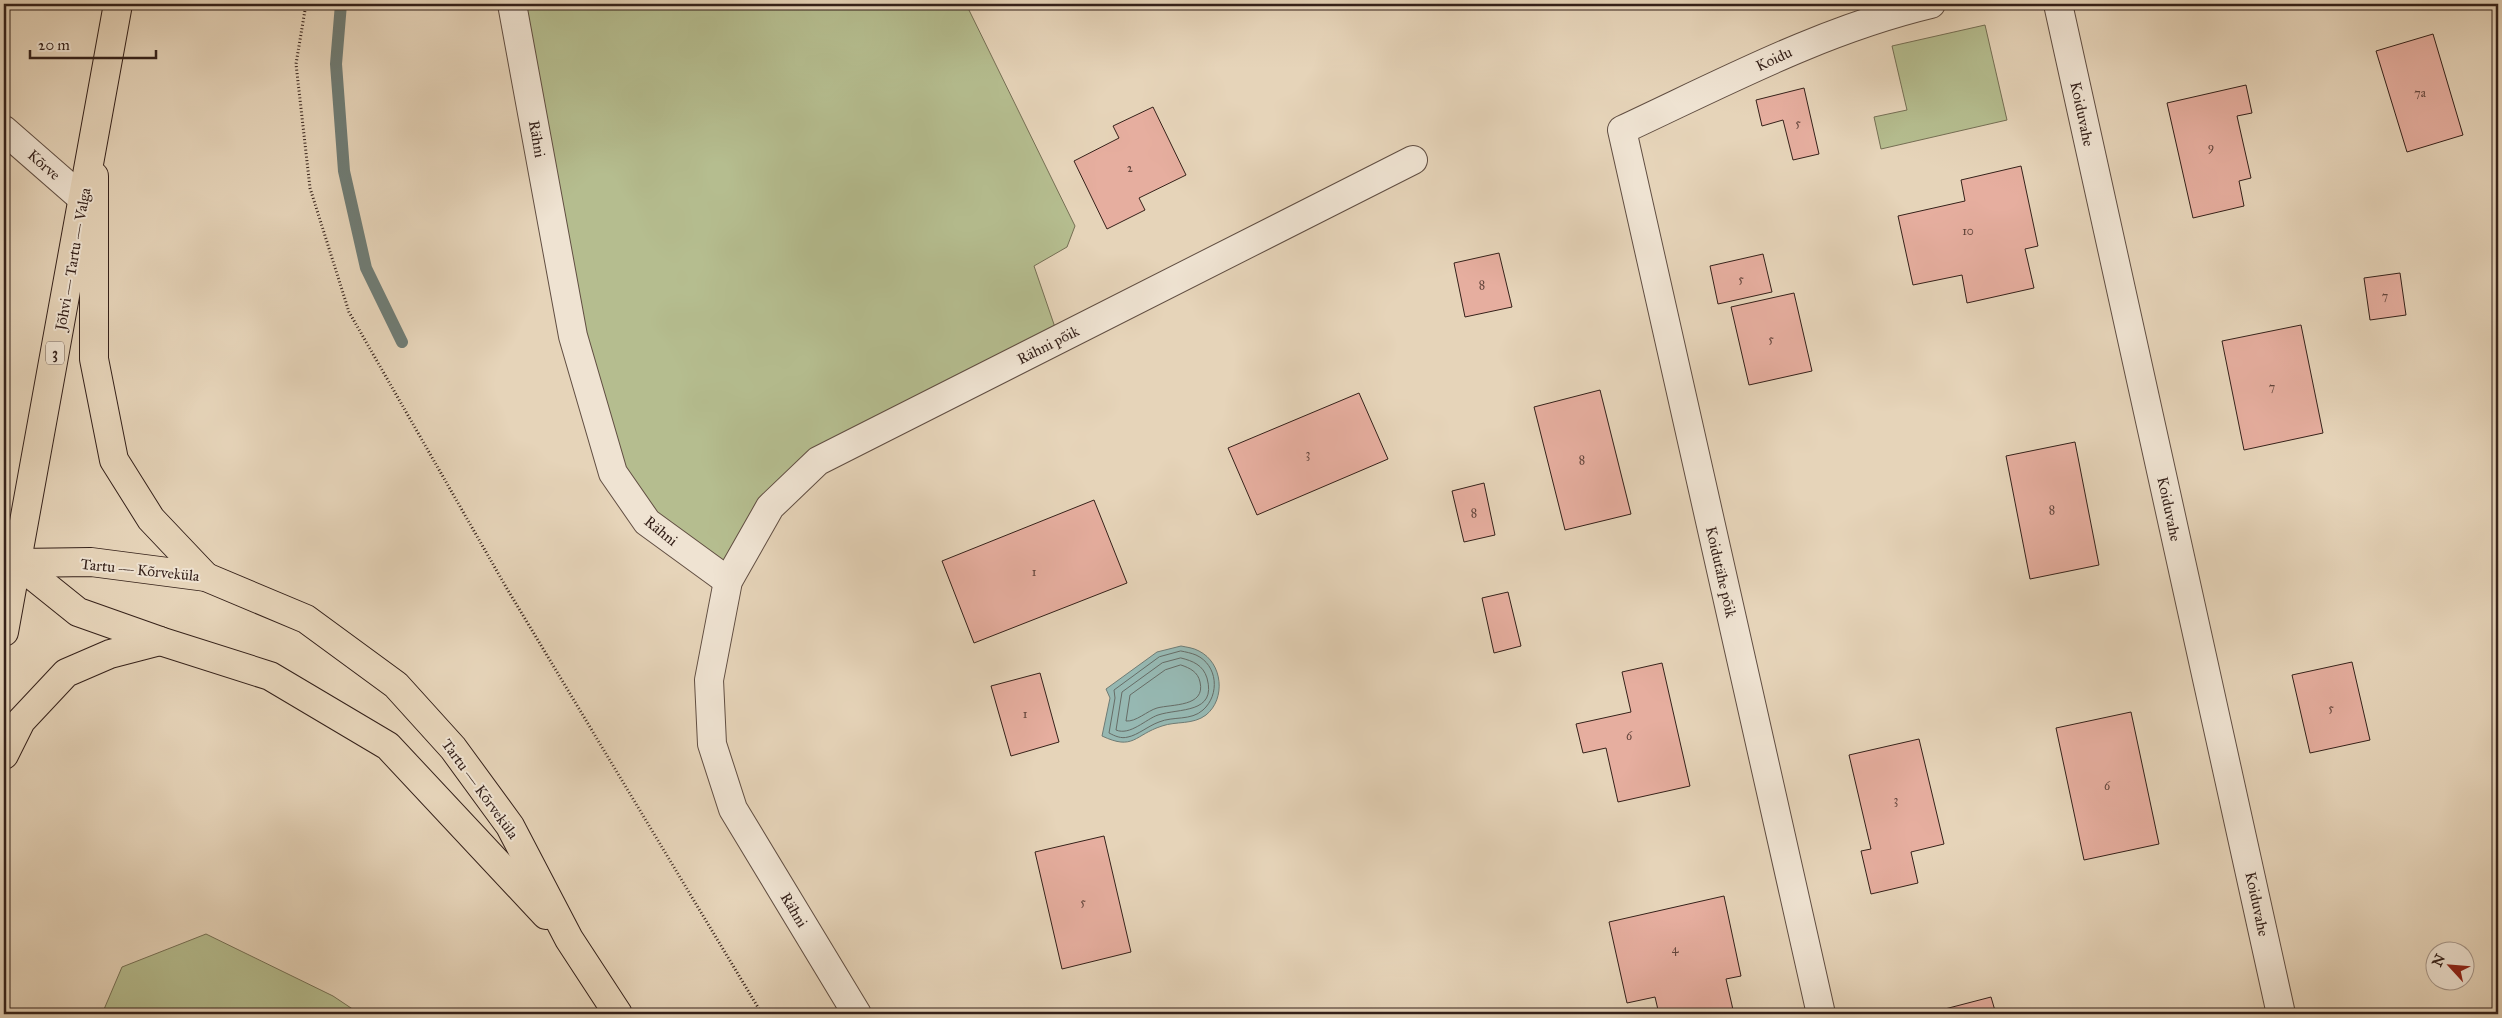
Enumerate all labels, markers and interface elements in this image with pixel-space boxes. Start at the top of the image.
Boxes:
scale bar [30,28,156,60]
text: 20 m [38,36,70,54]
street label: Koidu [1753,43,1795,75]
street label: Koiduvahe [2066,80,2098,148]
house number: 7a [2414,86,2427,100]
house number: 5 [1795,116,1801,130]
street label: Rähni [525,119,549,159]
house number: 9 [2208,140,2214,154]
street label: Kõrve [24,146,64,184]
house number: 2 [1127,161,1133,175]
street label: Jõhvi — Tartu — Valga [51,186,96,334]
house number: 10 [1962,224,1974,238]
house number: 5 [1738,272,1744,286]
house number: 8 [1479,278,1485,292]
house number: 7 [2382,289,2388,303]
street label: Rähni põik [1014,322,1082,368]
house number: 5 [1768,332,1774,346]
road number: 3 [46,342,64,364]
house number: 7 [2269,380,2275,394]
house number: 3 [1306,447,1311,461]
house number: 8 [1579,453,1585,467]
street label: Koiduvahe [2153,475,2185,543]
house number: 8 [2049,503,2055,517]
house number: 8 [1471,506,1477,520]
street label: Rähni [641,512,681,550]
street label: Koidutähe põik [1702,524,1740,620]
street label: Tartu — Kõrveküla [80,555,201,585]
house number: 1 [1032,565,1037,579]
house number: 5 [2328,701,2334,715]
house number: 1 [1023,707,1028,721]
house number: 6 [1626,729,1633,743]
street label: Tartu — Kõrveküla [438,736,523,843]
house number: 6 [2104,779,2111,793]
house number: 3 [1894,793,1899,807]
street label: Koiduvahe [2241,870,2273,938]
street label: Rähni [777,889,811,931]
house number: 5 [1080,895,1086,909]
north arrow [2424,940,2474,990]
house number: 4 [1672,942,1679,956]
text: N [2429,951,2449,970]

